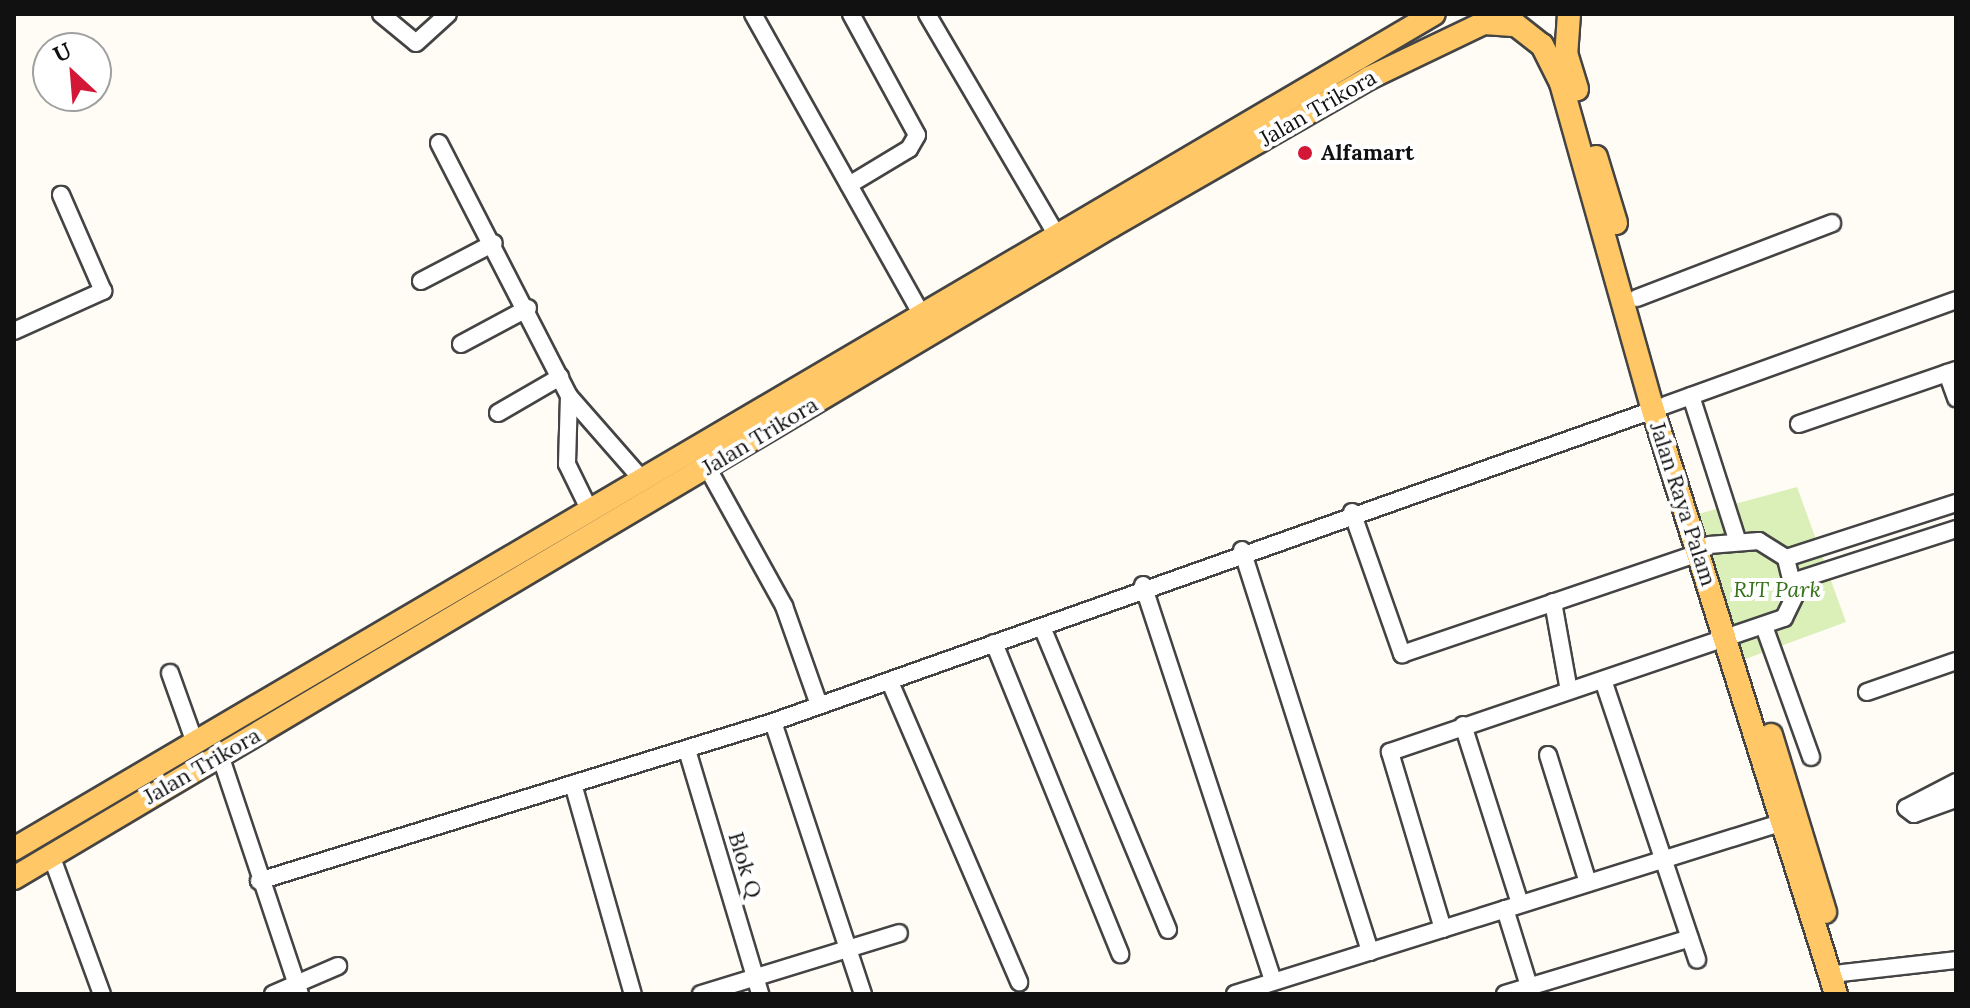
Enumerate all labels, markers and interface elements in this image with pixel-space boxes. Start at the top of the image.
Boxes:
north arrow [32,32,112,112]
text: U [49,36,76,68]
street label: Jalan Trikora [1255,64,1381,152]
place label: Alfamart [1321,140,1414,166]
marker: Alfamart [1296,144,1314,162]
street label: Jalan Trikora [697,391,823,481]
street label: Jalan Raya Palam [1644,419,1722,589]
park label: RJT Park [1733,577,1821,603]
street label: Jalan Trikora [139,722,265,810]
street label: Blok Q [723,829,767,901]

